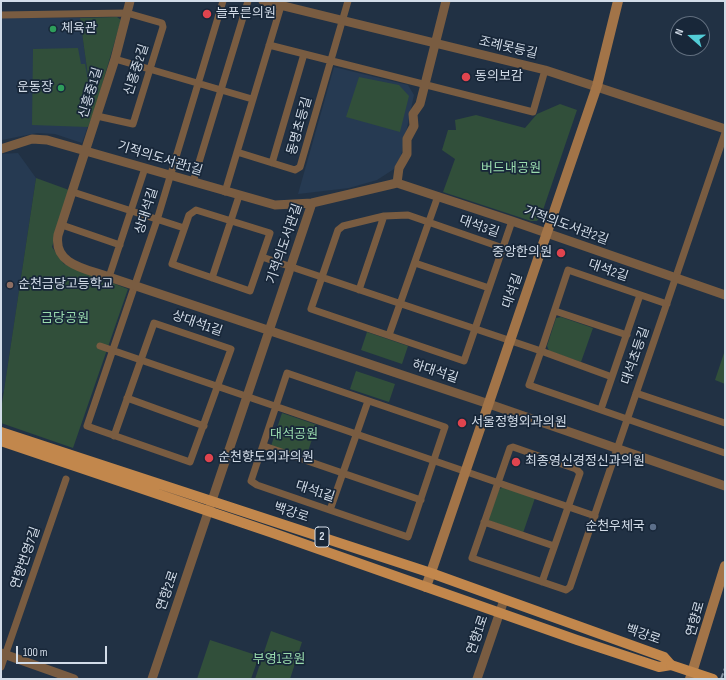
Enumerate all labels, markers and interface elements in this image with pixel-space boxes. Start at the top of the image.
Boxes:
place label: 늘푸른의원 [216,6,276,22]
marker: 늘푸른의원 [201,8,213,20]
north arrow [670,16,710,56]
place label: 체육관 [61,21,97,37]
marker: 체육관 [48,24,58,34]
text: N [672,27,686,37]
street label: 조례못등길 [477,34,539,62]
street label: 신흥중2길 [121,42,153,98]
street label: 신흥중1길 [76,66,106,120]
place label: 동의보감 [475,69,523,85]
marker: 동의보감 [460,71,472,83]
place label: 운동장 [17,80,53,96]
marker: 운동장 [56,83,66,93]
street label: 동명초등길 [284,95,316,157]
street label: 기적의도서관1길 [116,139,204,179]
park label: 버드내공원 [481,161,541,177]
street label: 상대석길 [132,186,162,236]
street label: 기적의도서관길 [264,202,306,286]
street label: 기적의도서관2길 [521,203,611,249]
street label: 대석3길 [457,213,501,241]
place label: 중앙한의원 [492,245,552,261]
marker: 중앙한의원 [555,247,567,259]
street label: 대석2길 [586,257,630,285]
street label: 대석길 [500,271,526,311]
place label: 순천금당고등학교 [18,277,114,293]
marker: 순천금당고등학교 [5,280,15,290]
street label: 상대석1길 [170,308,224,340]
park label: 금당공원 [41,311,89,327]
street label: 대석초등길 [619,325,653,387]
street label: 하대석길 [410,357,460,387]
place label: 서울정형외과의원 [471,415,567,431]
marker: 서울정형외과의원 [456,417,468,429]
park label: 대석공원 [270,427,318,443]
place label: 순천향도외과의원 [218,450,314,466]
marker: 순천향도외과의원 [203,452,215,464]
place label: 최종영신경정신과의원 [525,454,645,470]
marker: 최종영신경정신과의원 [510,456,522,468]
street label: 대석1길 [293,478,337,506]
street label: 백강로 [272,500,310,526]
place label: 순천우체국 [585,519,645,535]
marker: 순천우체국 [648,522,658,532]
street label: 연향번영7길 [8,525,44,591]
road number: 2 [315,527,329,547]
street label: 연향2로 [154,569,182,613]
street label: 연향로 [684,600,708,638]
street label: 연향1로 [464,613,492,657]
street label: 백강로 [623,622,663,648]
scale bar [18,638,109,664]
text: 100 m [23,645,48,660]
park label: 부영1공원 [253,652,305,668]

